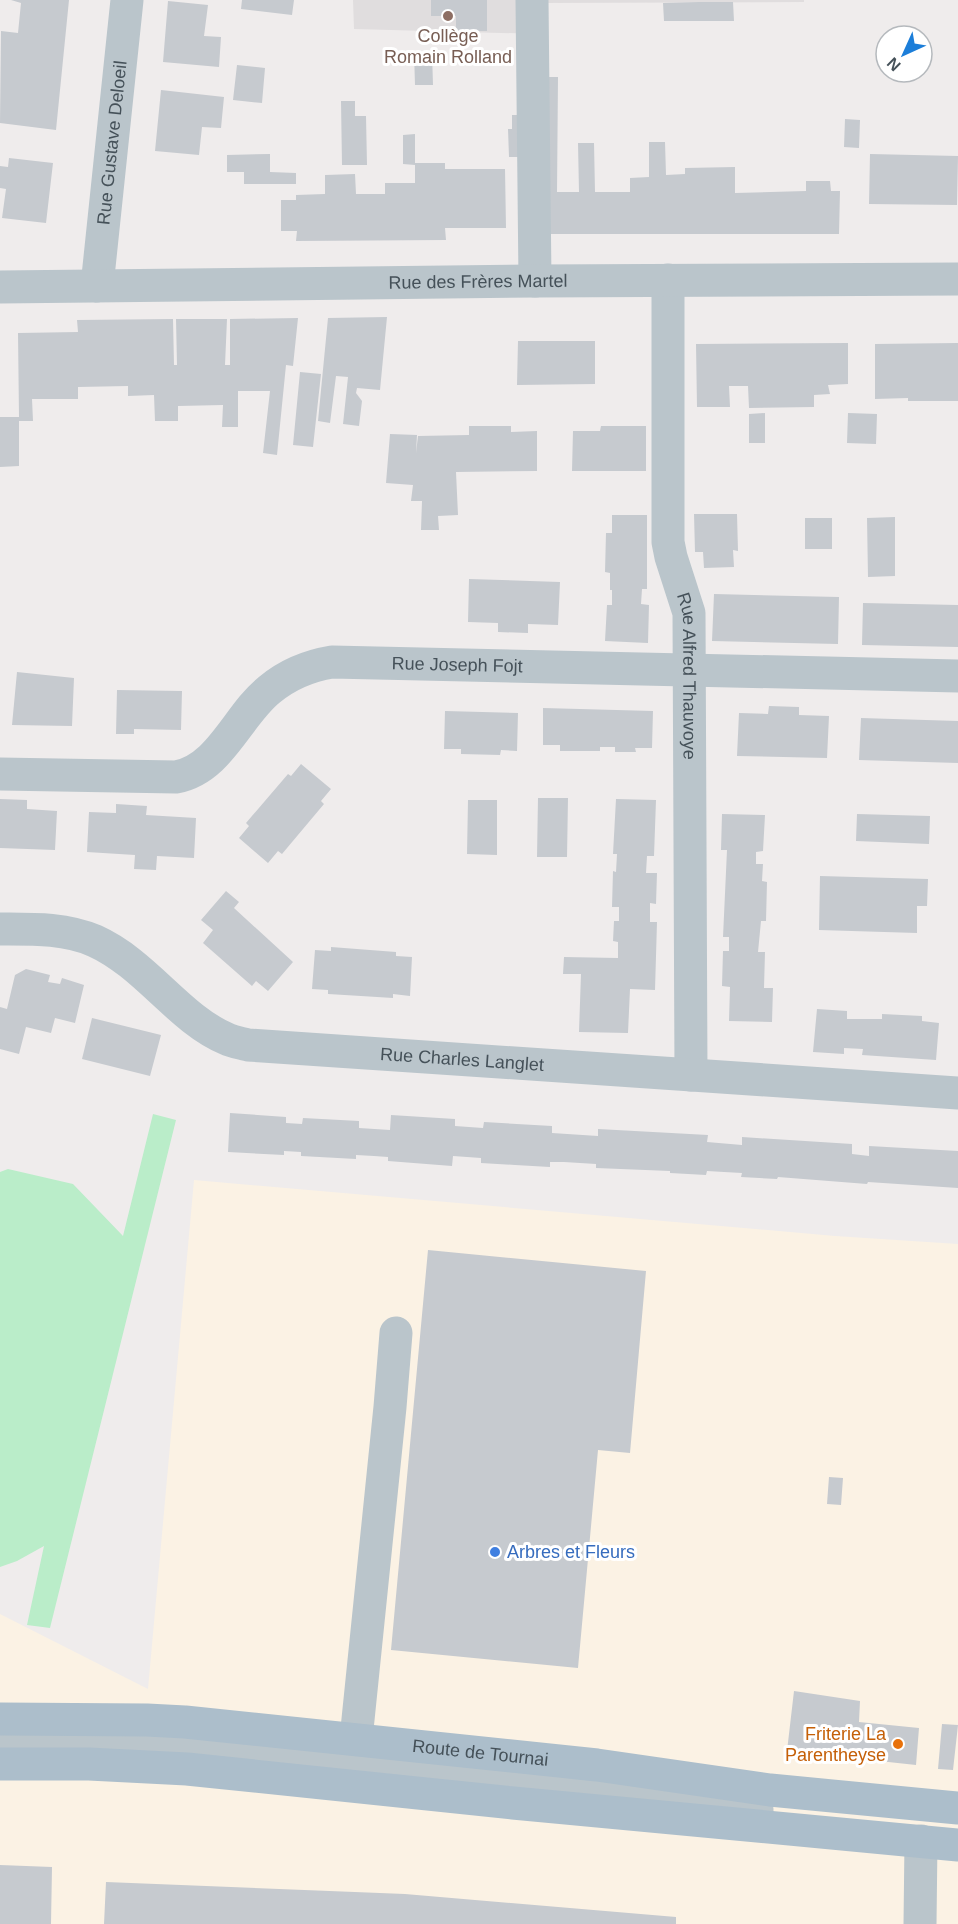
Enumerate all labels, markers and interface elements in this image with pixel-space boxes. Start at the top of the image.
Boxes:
marker: Collège Romain Rolland [441,9,455,23]
north arrow [874,24,934,84]
place label: Collège Romain Rolland [384,26,512,67]
text: N [884,54,904,74]
street label: Rue Gustave Deloeil [93,60,131,226]
street label: Rue des Frères Martel [388,271,568,293]
street label: Rue Alfred Thauvoye [673,590,700,760]
street label: Rue Joseph Fojt [391,653,523,676]
street label: Rue Charles Langlet [379,1044,545,1075]
place label: Arbres et Fleurs [507,1542,635,1562]
marker: Arbres et Fleurs [488,1545,502,1559]
place label: Friterie La Parentheyse [785,1724,887,1765]
street label: Route de Tournai [411,1736,549,1770]
marker: Friterie La Parentheyse [891,1737,905,1751]

